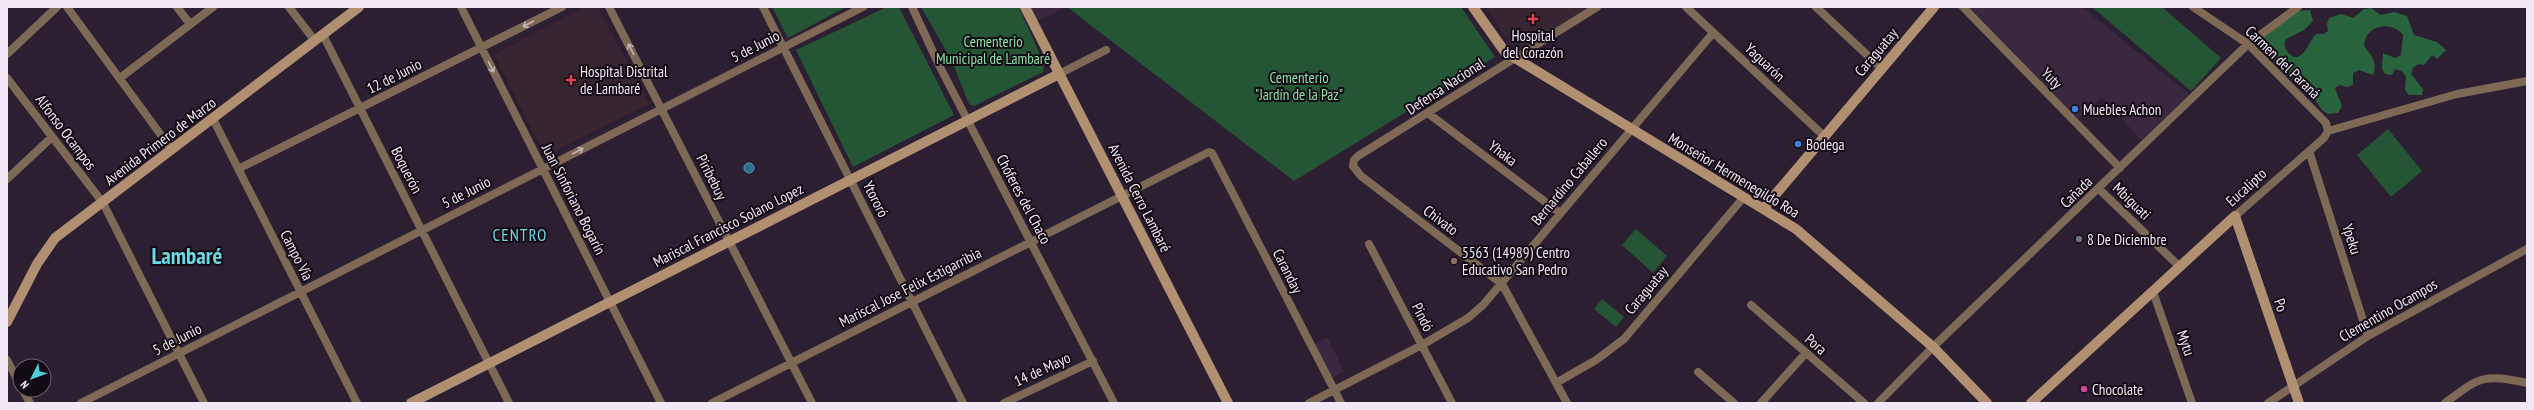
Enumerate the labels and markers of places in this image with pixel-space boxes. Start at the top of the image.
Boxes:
marker: Hospital del Corazón [1527,13,1539,25]
place label: Hospital del Corazón [1503,26,1563,62]
place label: Hospital Distrital de Lambaré [580,62,668,98]
marker: Hospital Distrital de Lambaré [565,74,577,86]
place label: Muebles Achon [2083,100,2161,119]
marker: Muebles Achon [2070,104,2080,114]
place label: Bodega [1806,135,1845,154]
marker: Bodega [1793,139,1803,149]
place label: 8 De Diciembre [2087,230,2167,249]
marker: 8 De Diciembre [2074,234,2084,244]
place label: 5563 (14989) Centro Educativo San Pedro [1462,243,1570,279]
marker: 5563 (14989) Centro Educativo San Pedro [1449,256,1459,266]
place label: Chocolate [2092,380,2143,399]
marker: Chocolate [2079,384,2089,394]

